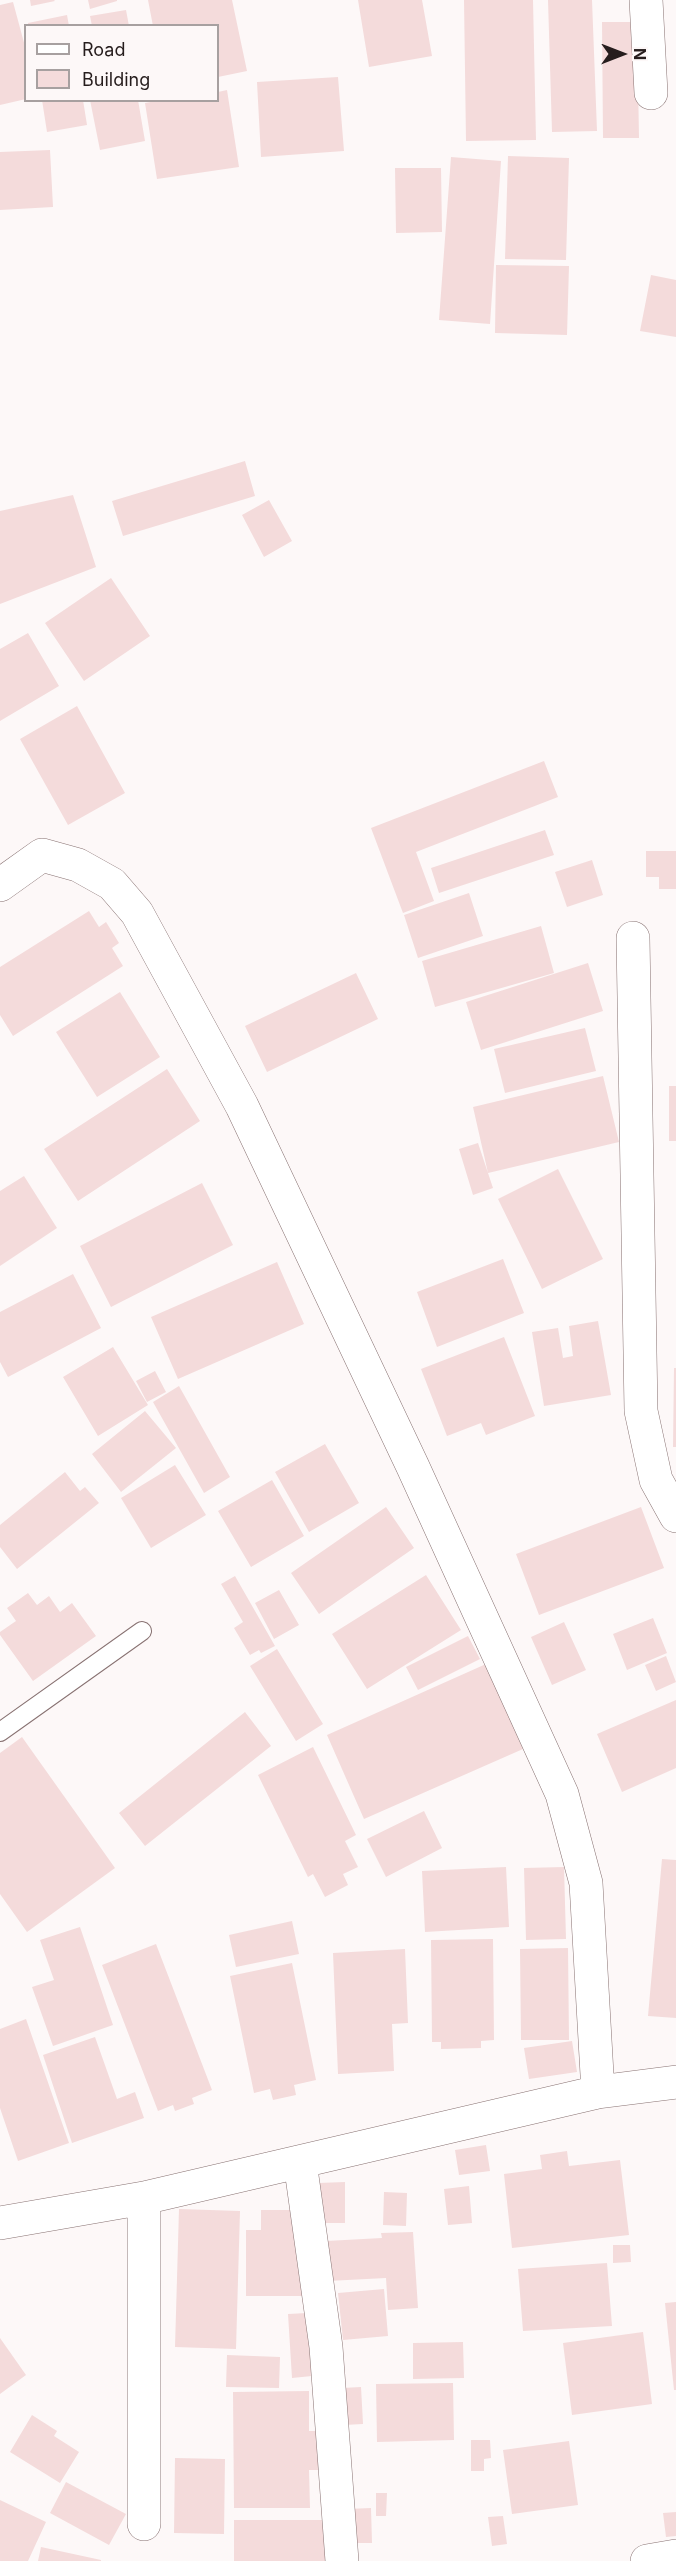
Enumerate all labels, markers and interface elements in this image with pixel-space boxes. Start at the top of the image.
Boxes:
legend [24,24,219,102]
north arrow [592,24,652,84]
text: Road [82,39,125,60]
text: N [630,48,650,60]
text: Building [82,69,150,90]

